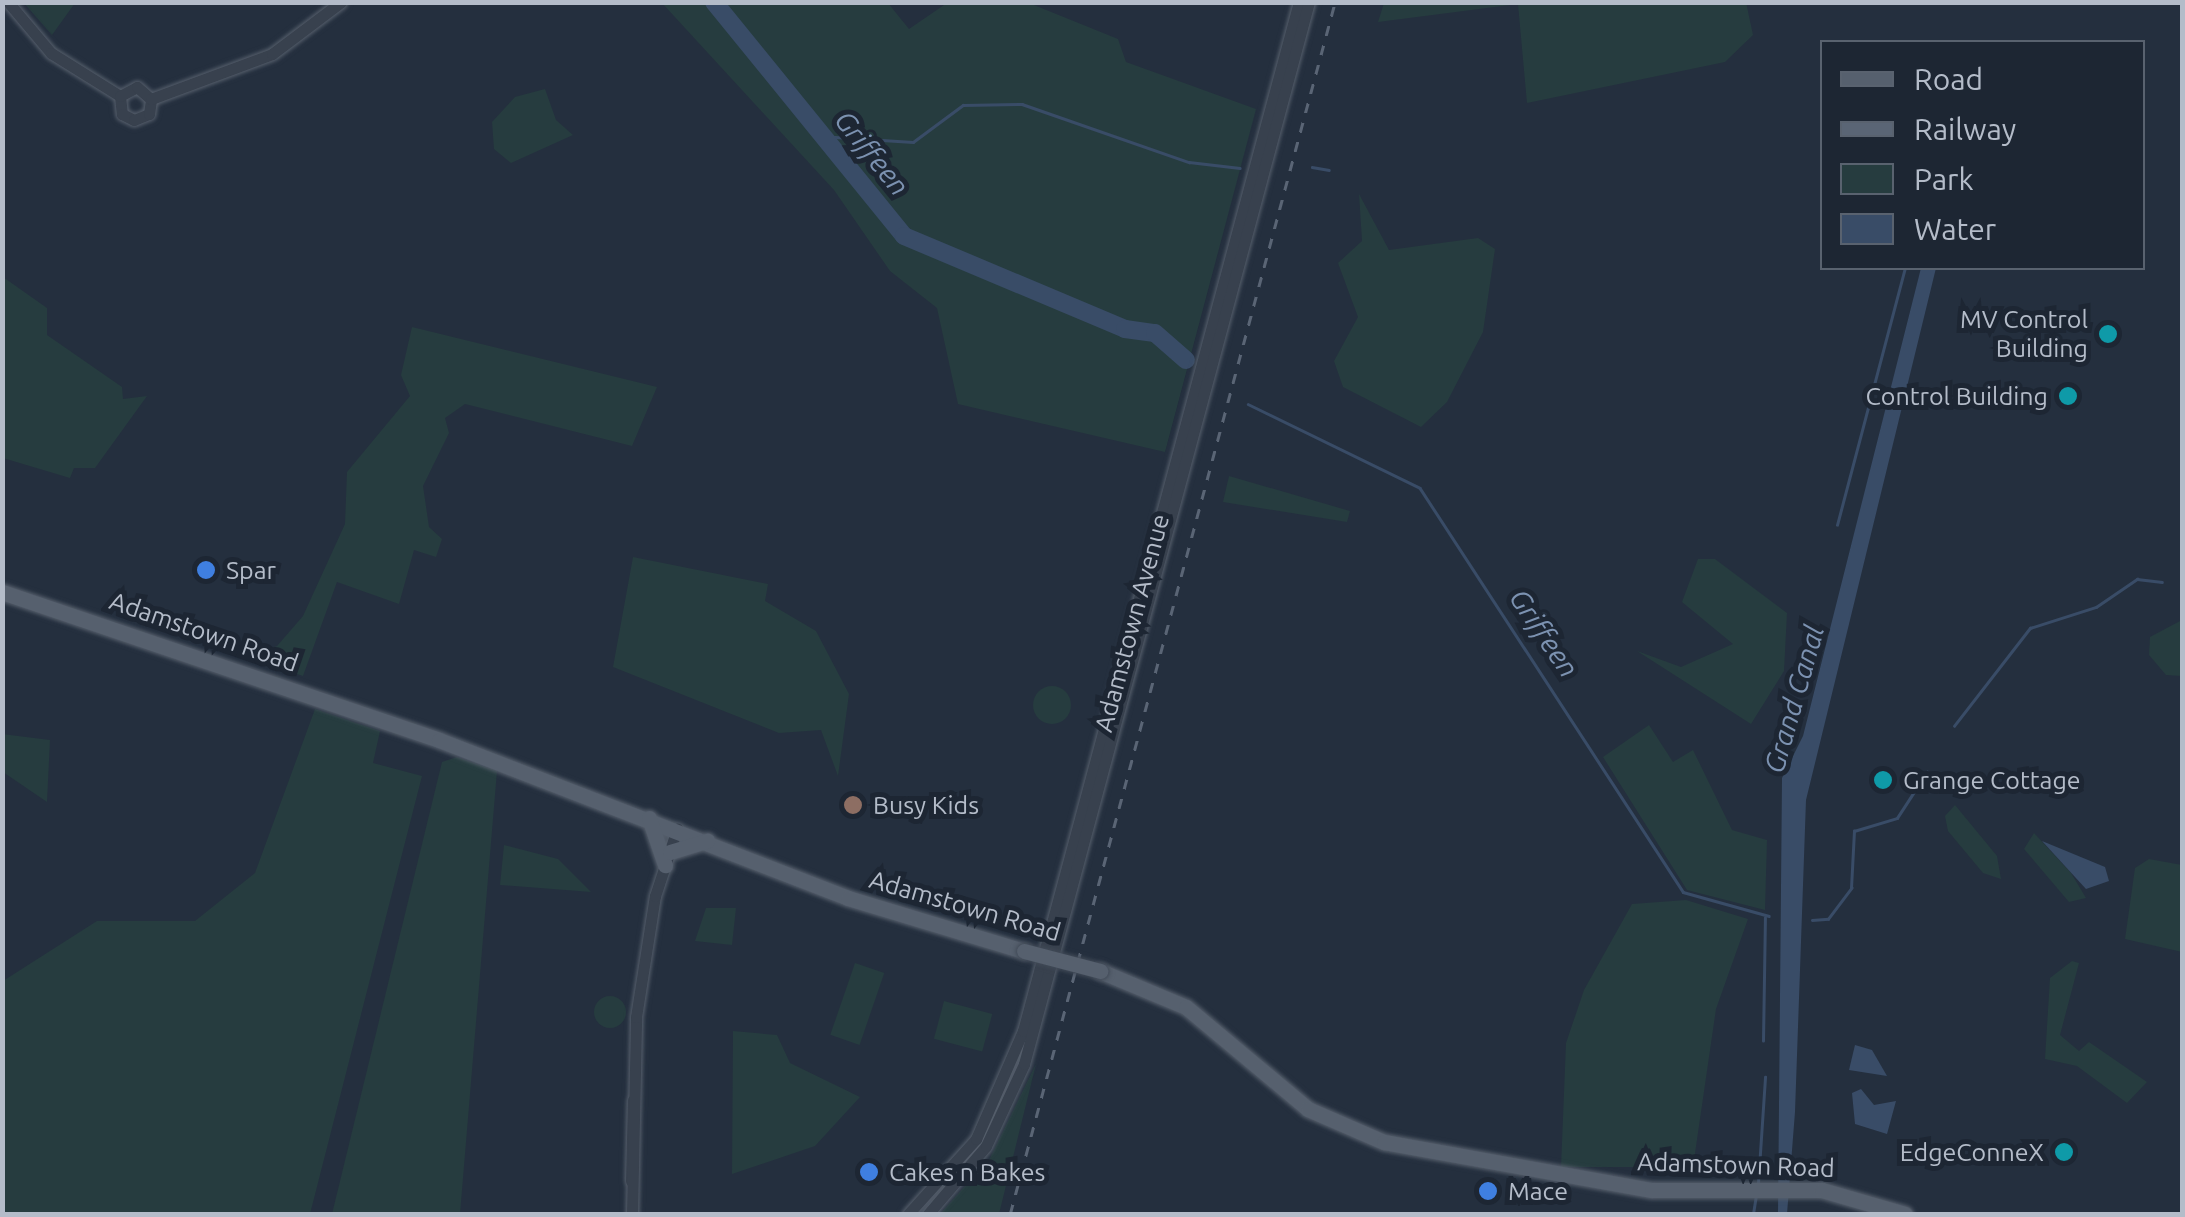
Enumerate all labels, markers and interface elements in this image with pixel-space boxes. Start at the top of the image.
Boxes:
legend [1820,40,2145,270]
text: Road [1914,62,1983,96]
water label: Griffeen [828,104,916,202]
text: Railway [1914,112,2016,146]
text: Park [1914,162,1974,196]
text: Water [1914,212,1996,246]
place label: MV Control Building [1960,305,2088,364]
marker: MV Control Building [2097,323,2119,345]
place label: Control Building [1866,381,2048,411]
marker: Control Building [2057,385,2079,407]
street label: Adamstown Avenue [1089,511,1175,735]
place label: Spar [226,555,276,585]
marker: Spar [195,559,217,581]
water label: Griffeen [1502,582,1586,684]
street label: Adamstown Road [106,586,302,678]
water label: Grand Canal [1757,621,1831,777]
place label: Grange Cottage [1903,765,2081,795]
marker: Grange Cottage [1872,769,1894,791]
place label: Busy Kids [873,790,979,820]
marker: Busy Kids [842,794,864,816]
street label: Adamstown Road [866,864,1064,948]
place label: EdgeConneX [1900,1137,2044,1167]
marker: EdgeConneX [2053,1141,2075,1163]
street label: Adamstown Road [1637,1147,1835,1183]
place label: Cakes n Bakes [889,1157,1045,1187]
marker: Cakes n Bakes [858,1161,880,1183]
place label: Mace [1508,1176,1568,1206]
marker: Mace [1477,1180,1499,1202]

